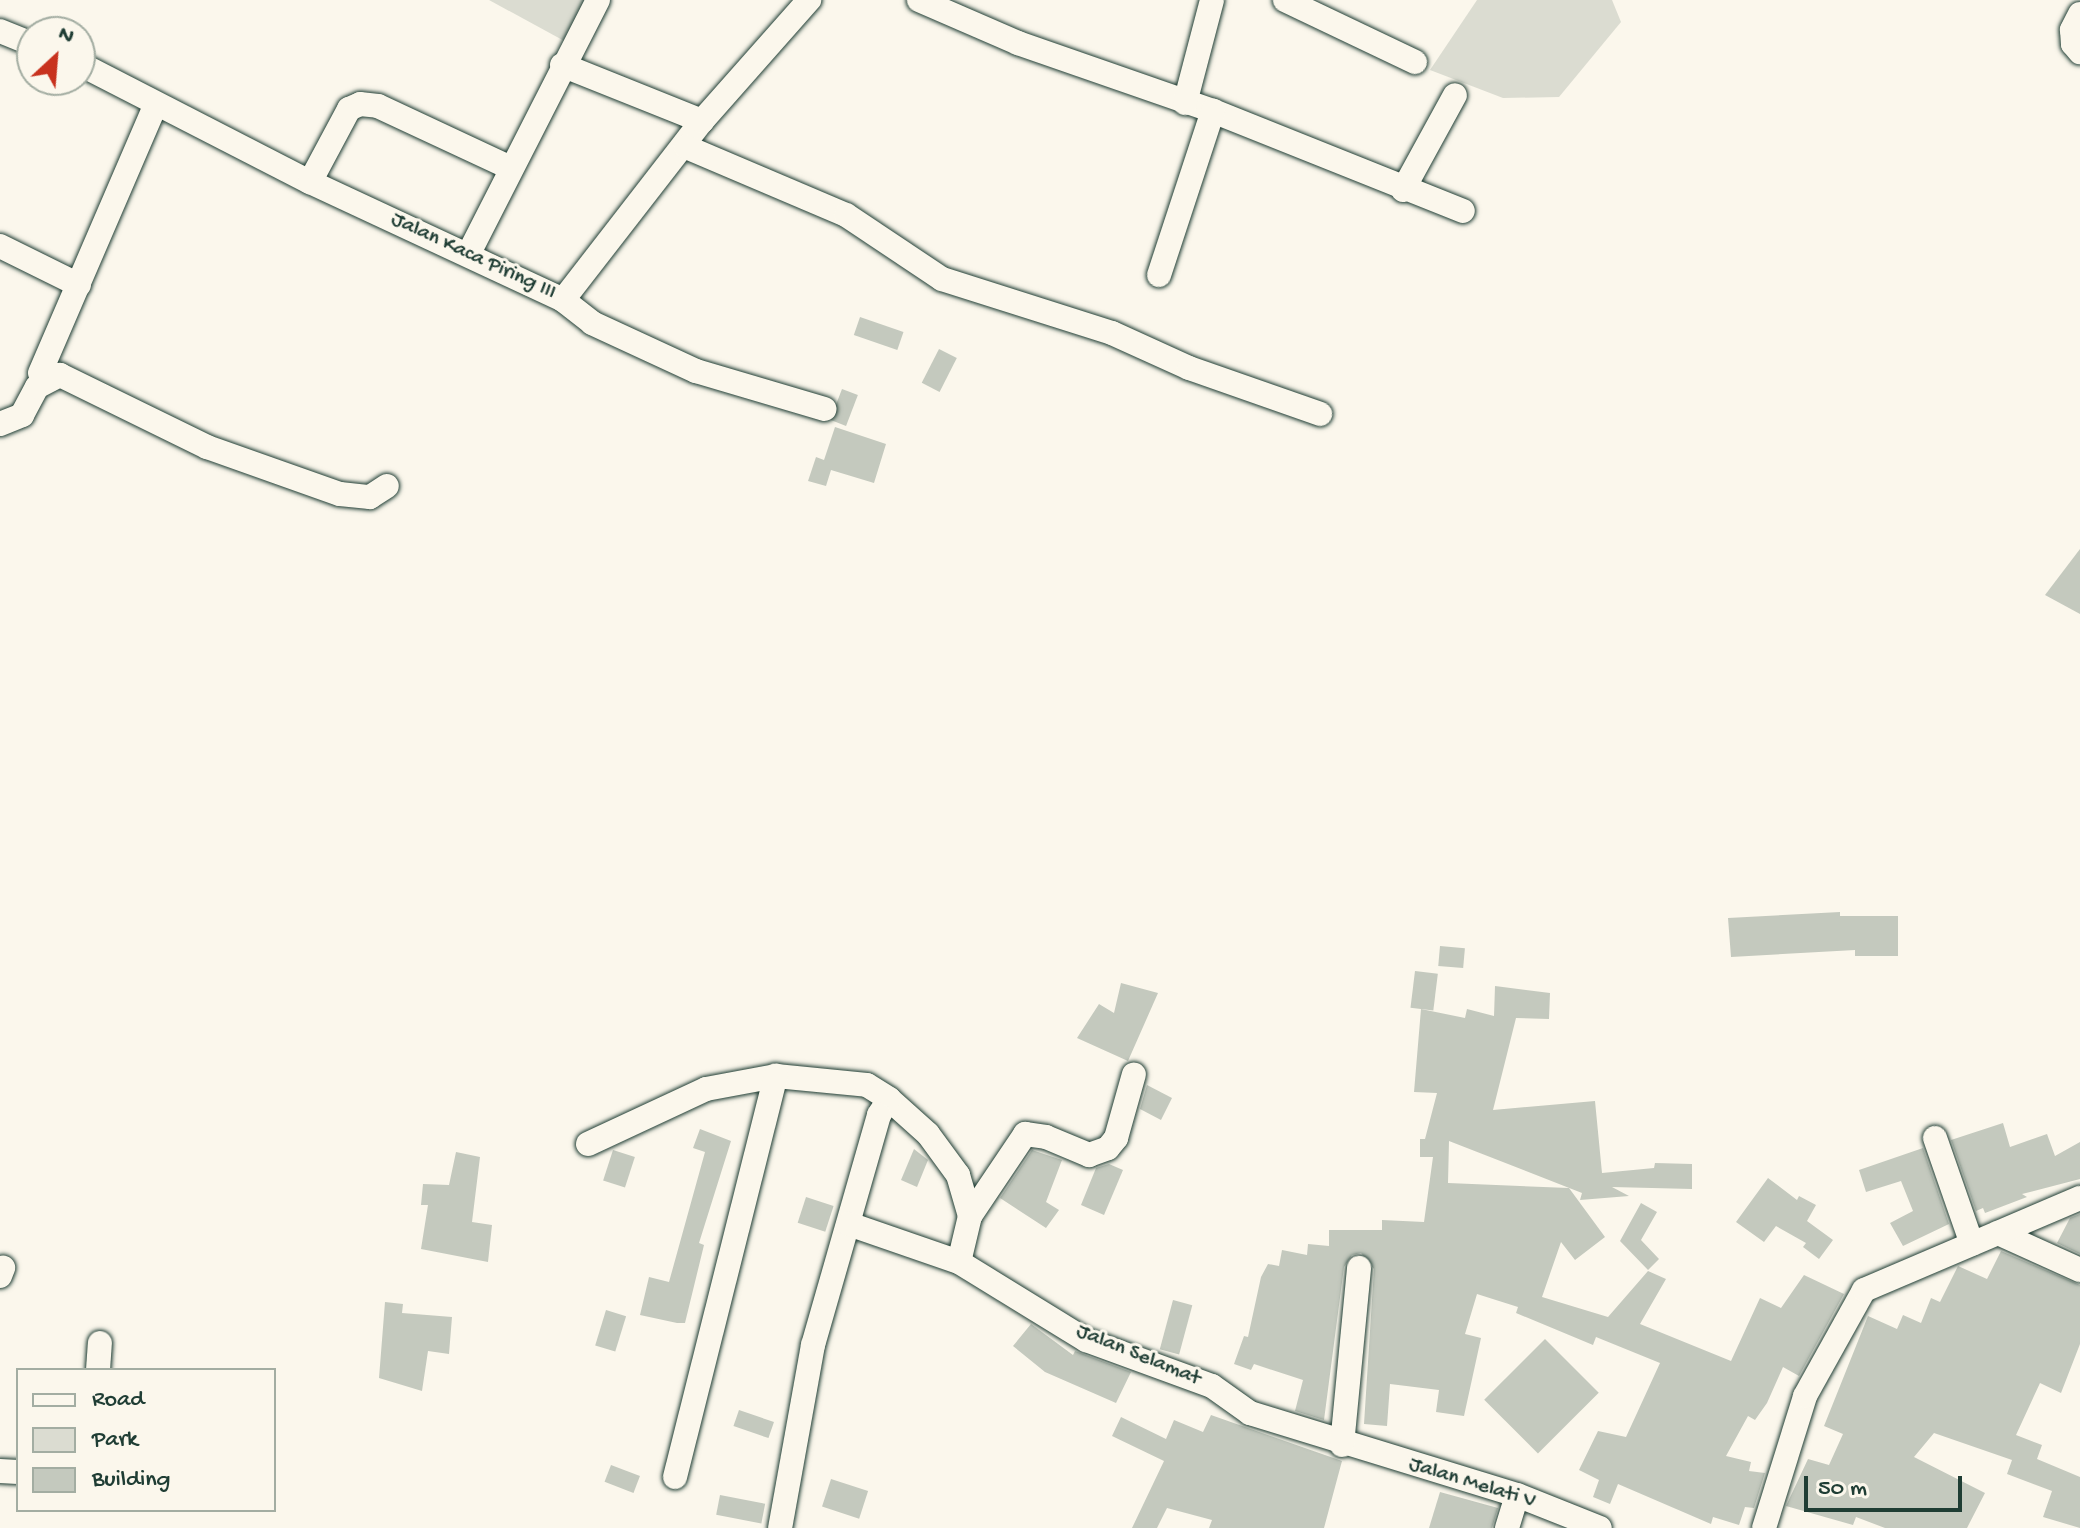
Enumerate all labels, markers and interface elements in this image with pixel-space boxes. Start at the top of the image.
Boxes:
north arrow [16,16,96,96]
text: N [53,21,78,51]
street label: Jalan Kaca Piring III [386,207,560,307]
street label: Jalan Selamat [1072,1319,1204,1393]
legend [16,1368,276,1512]
text: Road [92,1386,144,1415]
text: Park [92,1426,138,1455]
street label: Jalan Melati V [1405,1452,1539,1516]
scale bar [1808,1460,1966,1510]
text: Building [92,1466,170,1495]
text: 50 m [1818,1475,1867,1504]

